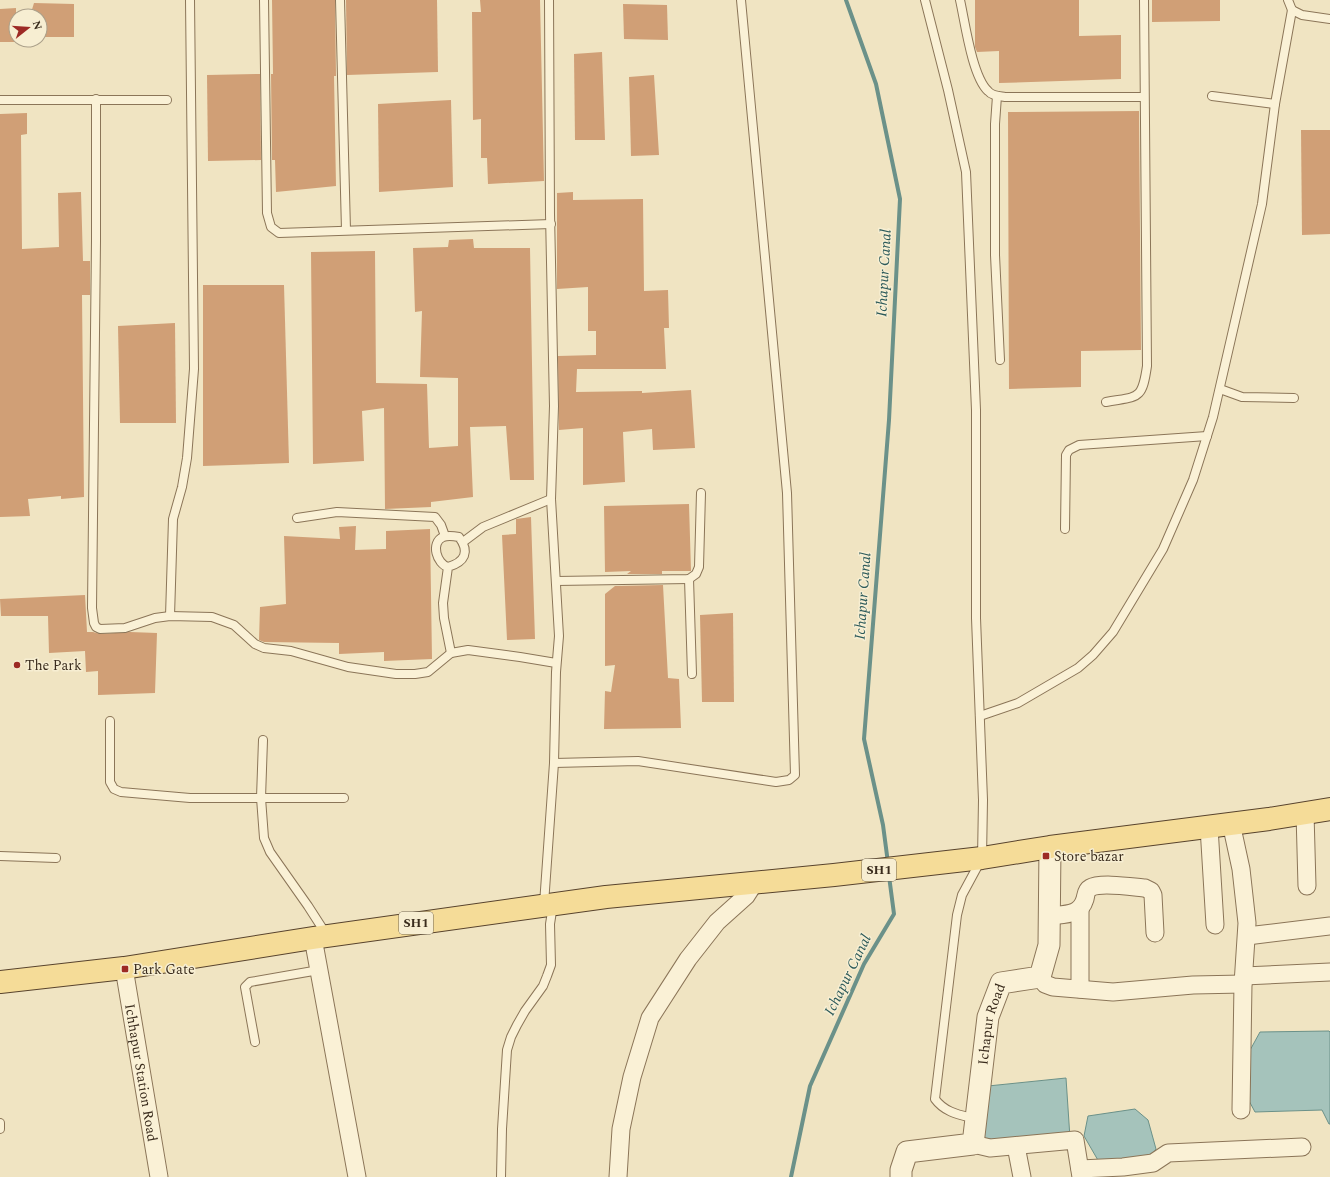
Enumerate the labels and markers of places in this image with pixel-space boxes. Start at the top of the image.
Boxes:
place label: The Park [25,655,82,676]
marker: The Park [12,660,22,670]
place label: Store bazar [1054,846,1124,867]
marker: Store bazar [1041,851,1051,861]
place label: Park Gate [133,959,195,980]
marker: Park Gate [120,964,130,974]

